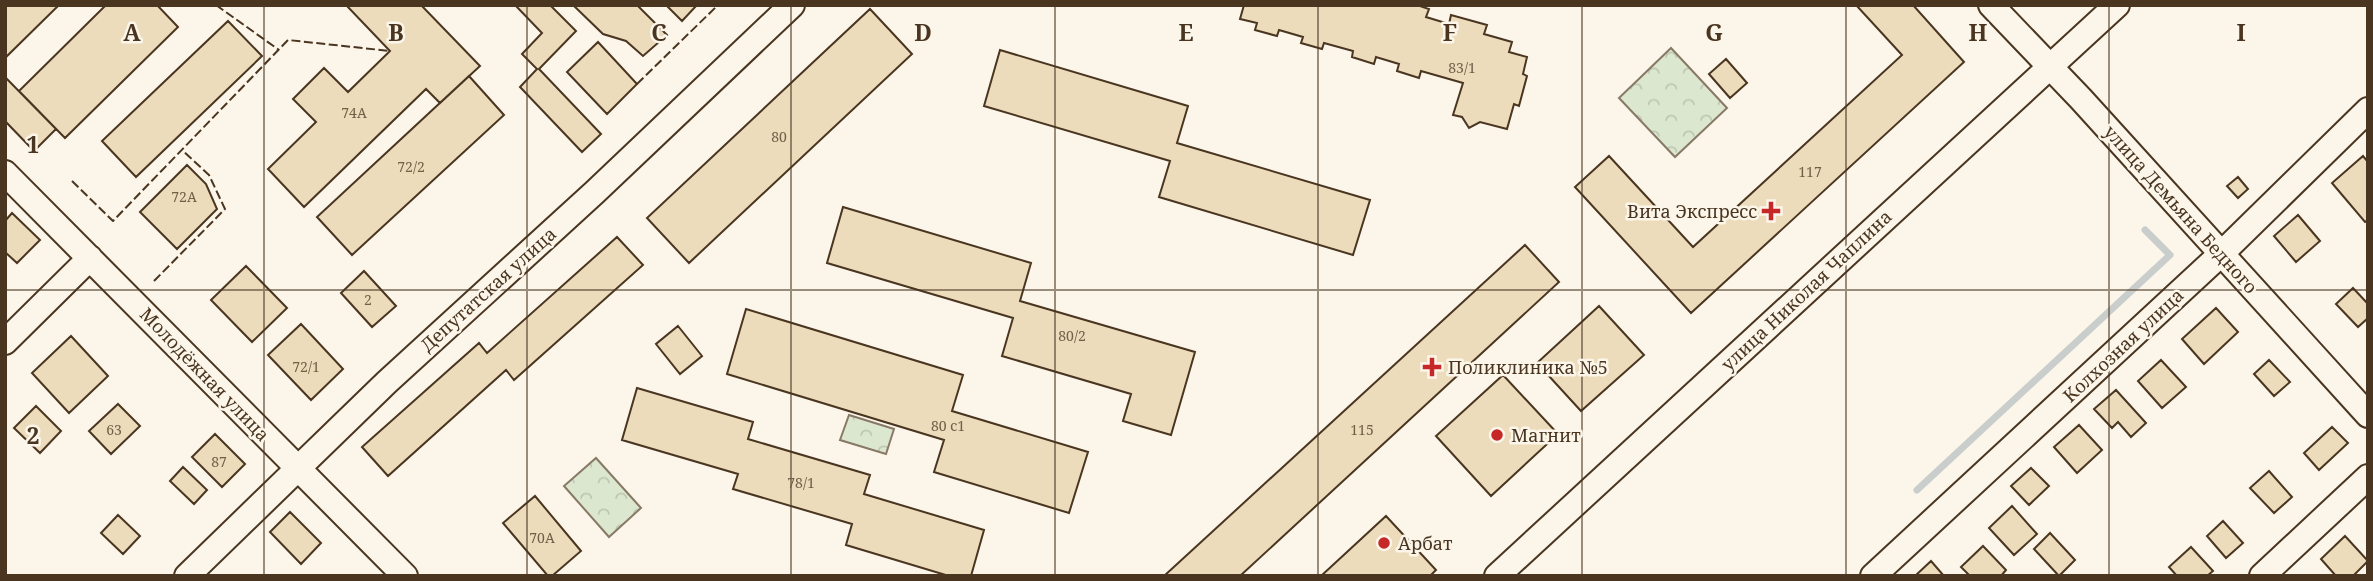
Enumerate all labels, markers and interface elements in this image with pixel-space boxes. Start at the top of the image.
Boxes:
text: A [123,16,141,48]
text: B [388,16,404,48]
text: C [651,16,667,48]
text: D [914,16,932,48]
text: E [1178,16,1194,48]
text: F [1443,16,1457,48]
text: G [1705,16,1723,48]
text: H [1969,16,1988,48]
text: I [2236,16,2246,48]
house number: 83/1 [1448,58,1476,77]
house number: 74А [341,103,367,122]
street label: улица Демьяна Бедного [2099,120,2263,298]
house number: 80 [771,127,787,146]
text: 1 [27,128,40,160]
house number: 72/2 [397,157,425,176]
house number: 117 [1798,162,1822,181]
house number: 72А [171,187,197,206]
place label: Вита Экспресс [1627,199,1757,223]
marker: Вита Экспресс [1763,203,1779,219]
street label: улица Николая Чаплина [1715,204,1897,376]
street label: Депутатская улица [415,222,561,356]
street label: Колхозная улица [2058,283,2188,407]
house number: 2 [364,290,372,309]
street label: Молодёжная улица [135,302,275,446]
house number: 80/2 [1058,326,1086,345]
place label: Поликлиника №5 [1448,355,1608,379]
house number: 72/1 [292,357,320,376]
marker: Поликлиника №5 [1422,357,1442,377]
house number: 80 с1 [931,416,965,435]
text: 2 [27,419,40,451]
house number: 63 [106,420,122,439]
house number: 115 [1350,420,1374,439]
place label: Магнит [1511,423,1581,447]
marker: Магнит [1489,427,1505,443]
house number: 87 [211,452,227,471]
house number: 78/1 [787,473,815,492]
house number: 70А [529,528,555,547]
place label: Арбат [1398,531,1453,555]
marker: Арбат [1376,535,1392,551]

